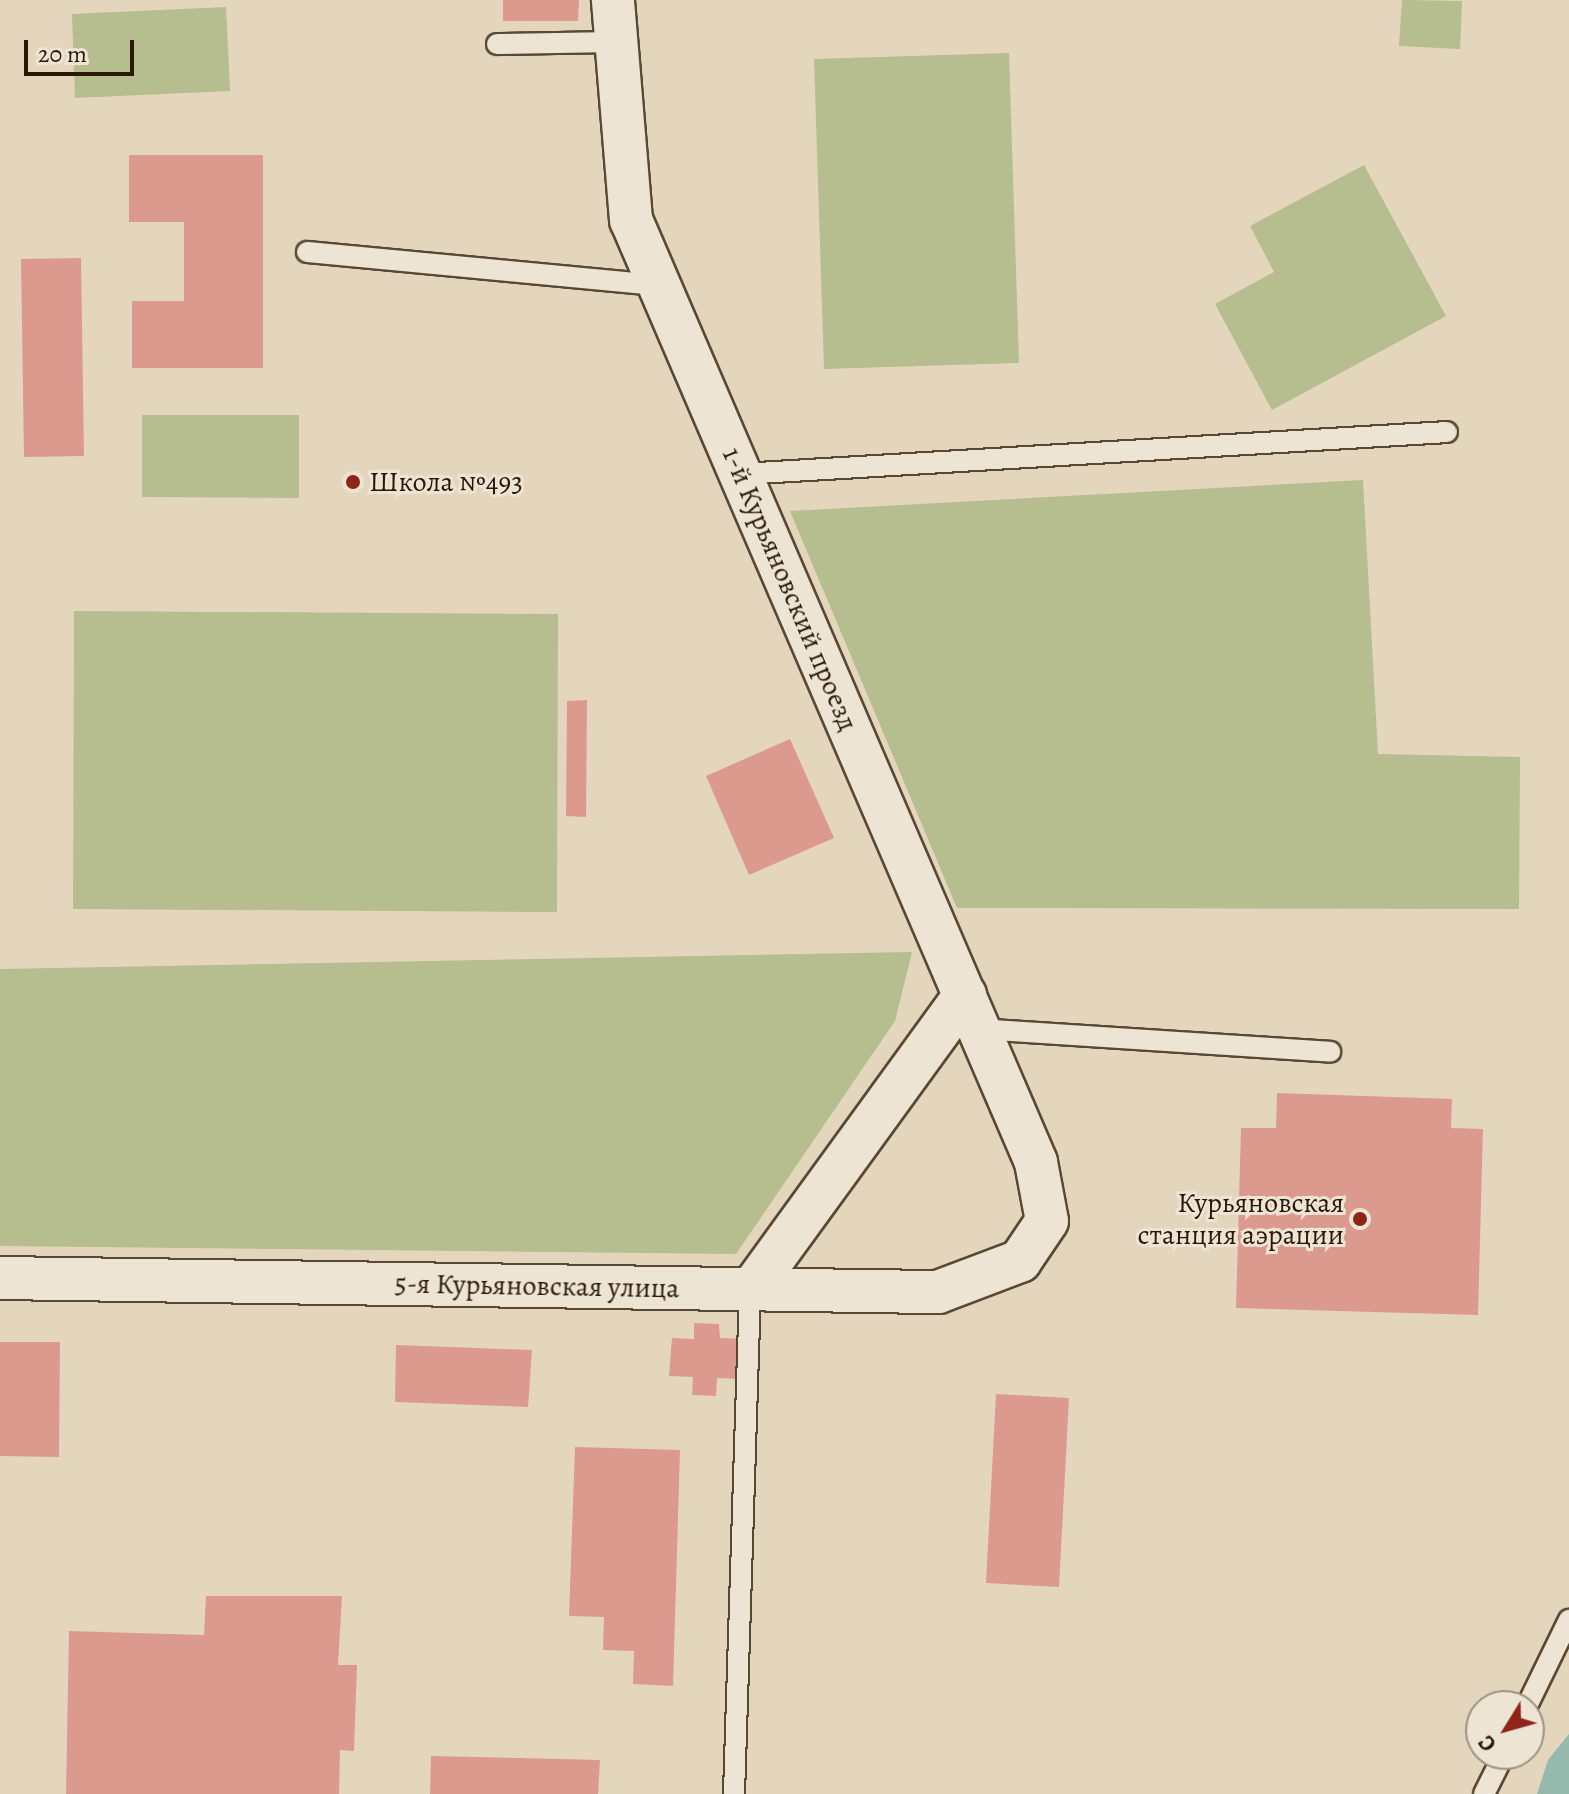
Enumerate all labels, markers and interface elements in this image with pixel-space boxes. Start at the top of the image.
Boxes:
scale bar [28,24,138,74]
text: 20 m [38,38,87,70]
street label: 1-й Курьяновский проезд [715,442,865,736]
place label: Школа №493 [369,465,523,499]
marker: Школа №493 [344,473,362,491]
place label: Курьяновская станция аэрации [1137,1186,1344,1252]
marker: Курьяновская станция аэрации [1351,1210,1369,1228]
street label: 5-я Курьяновская улица [394,1267,680,1305]
north arrow [1465,1690,1545,1770]
text: С [1471,1729,1503,1758]

